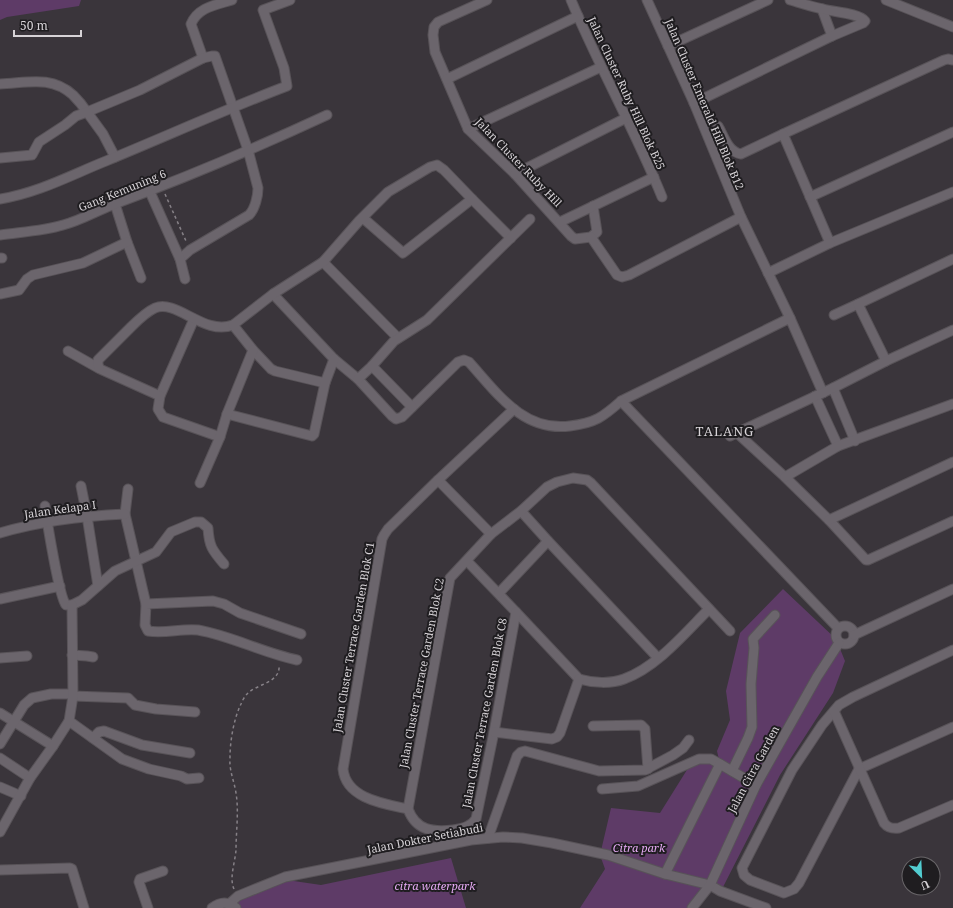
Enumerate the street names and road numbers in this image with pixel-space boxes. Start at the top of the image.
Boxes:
street label: Jalan Cluster Ruby Hill Blok B25 [584,13,669,172]
street label: Jalan Cluster Emerald Hill Blok B12 [662,15,748,192]
street label: Jalan Cluster Ruby Hill [472,113,566,210]
street label: Gang Kemuning 6 [76,166,168,214]
street label: Jalan Kelapa I [22,497,97,522]
street label: Jalan Cluster Terrace Garden Blok C1 [329,541,377,734]
street label: Jalan Cluster Terrace Garden Blok C2 [395,577,447,770]
street label: Jalan Cluster Terrace Garden Blok C8 [458,617,510,810]
street label: Jalan Citra Garden [723,723,782,816]
street label: Jalan Dokter Setiabudi [365,819,485,857]

